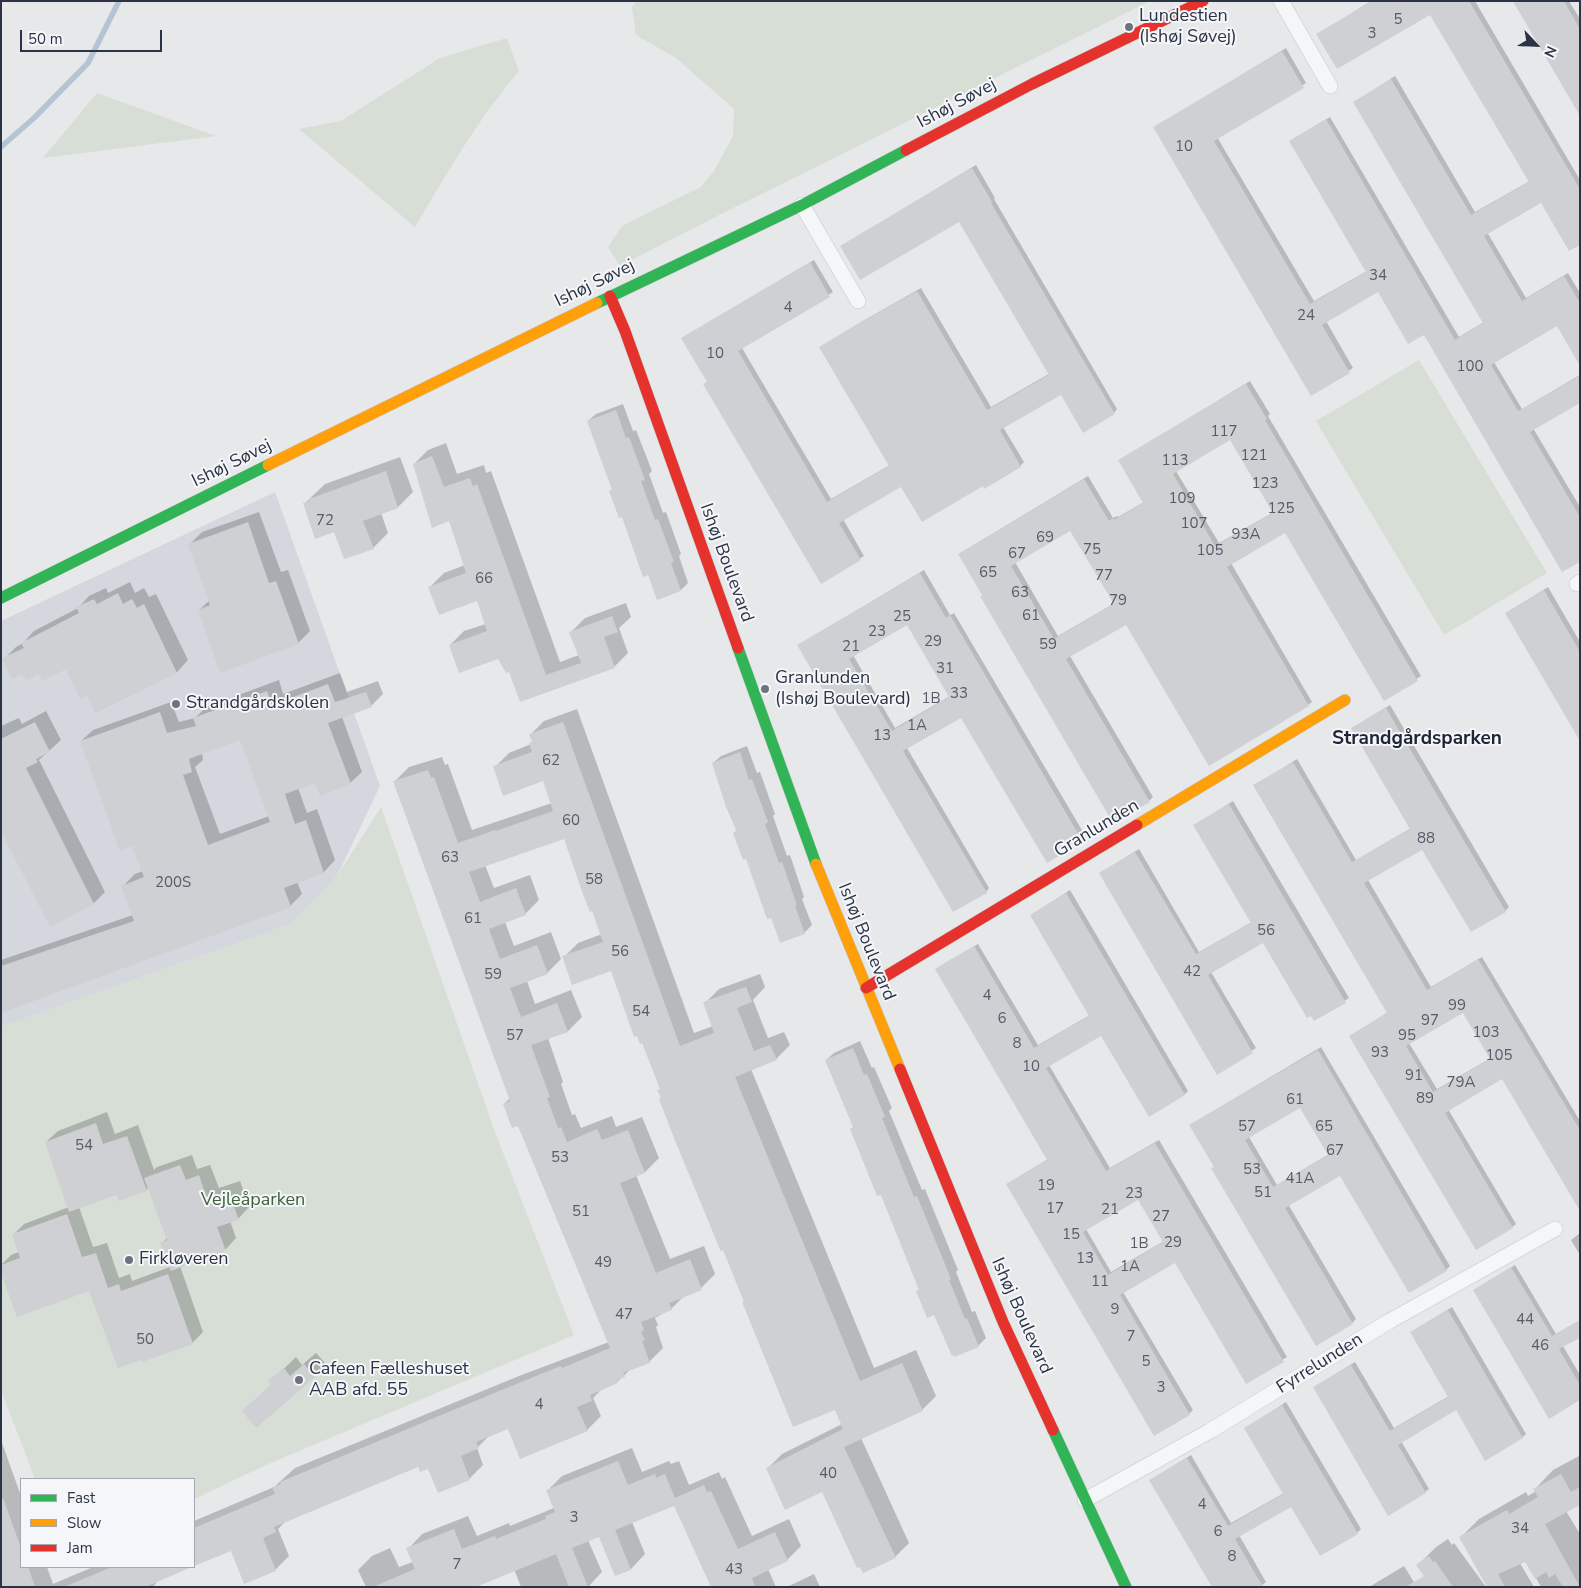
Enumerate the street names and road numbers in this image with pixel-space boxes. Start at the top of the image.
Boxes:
street label: Ishøj Søvej [914,74,1000,134]
street label: Ishøj Søvej [551,255,639,313]
street label: Ishøj Søvej [188,435,276,493]
street label: Ishøj Boulevard [695,501,757,625]
street label: Granlunden [1051,795,1143,863]
street label: Ishøj Boulevard [833,880,899,1004]
street label: Ishøj Boulevard [986,1255,1056,1377]
street label: Fyrrelunden [1273,1329,1367,1399]

